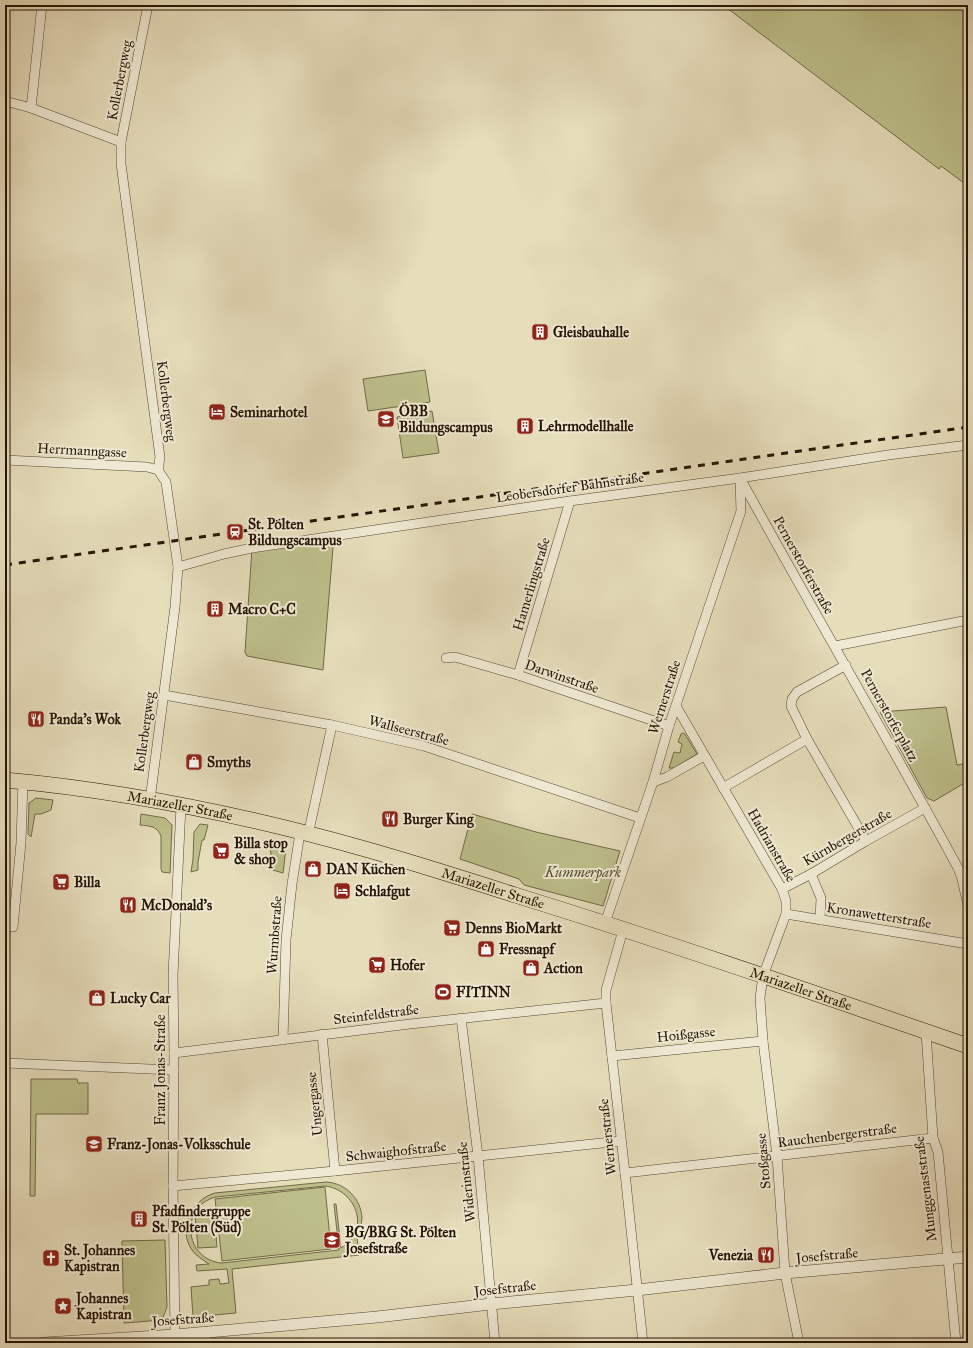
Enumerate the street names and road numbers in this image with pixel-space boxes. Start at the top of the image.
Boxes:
street label: Kollerbergweg [103,38,136,122]
street label: Kollerbergweg [153,360,180,443]
street label: Herrmanngasse [37,440,127,461]
street label: Leobersdorfer Bahnstraße [495,469,645,506]
street label: Pernerstorferstraße [770,513,838,618]
street label: Hamerlingstraße [509,535,554,633]
street label: Darwinstraße [523,656,601,697]
street label: Wernerstraße [645,658,684,736]
street label: Pernerstorferplatz [857,666,922,765]
street label: Kollerbergweg [130,690,159,774]
street label: Wallseerstraße [367,712,451,749]
street label: Mariazeller Straße [126,788,234,825]
street label: Kürnbergerstraße [800,805,895,870]
street label: Hadrianstraße [744,806,799,885]
street label: Mariazeller Straße [440,864,547,913]
street label: Wurmbstraße [263,895,286,975]
street label: Kronawetterstraße [825,899,933,932]
street label: Mariazeller Straße [748,964,854,1014]
street label: Steinfeldstraße [332,1001,420,1028]
street label: Franz Jonas-Straße [152,1014,170,1126]
street label: Hoißgasse [656,1023,716,1046]
street label: Ungergasse [303,1071,326,1137]
street label: Wernerstraße [595,1098,620,1176]
street label: Rauchenbergerstraße [776,1120,898,1151]
street label: Stoßgasse [753,1132,774,1190]
street label: Munggenaststraße [911,1135,940,1243]
street label: Schwaighofstraße [345,1138,447,1165]
street label: Widerinstraße [454,1141,479,1223]
street label: Josefstraße [793,1244,859,1268]
street label: Josefstraße [471,1277,537,1301]
street label: Josefstraße [149,1309,215,1331]

